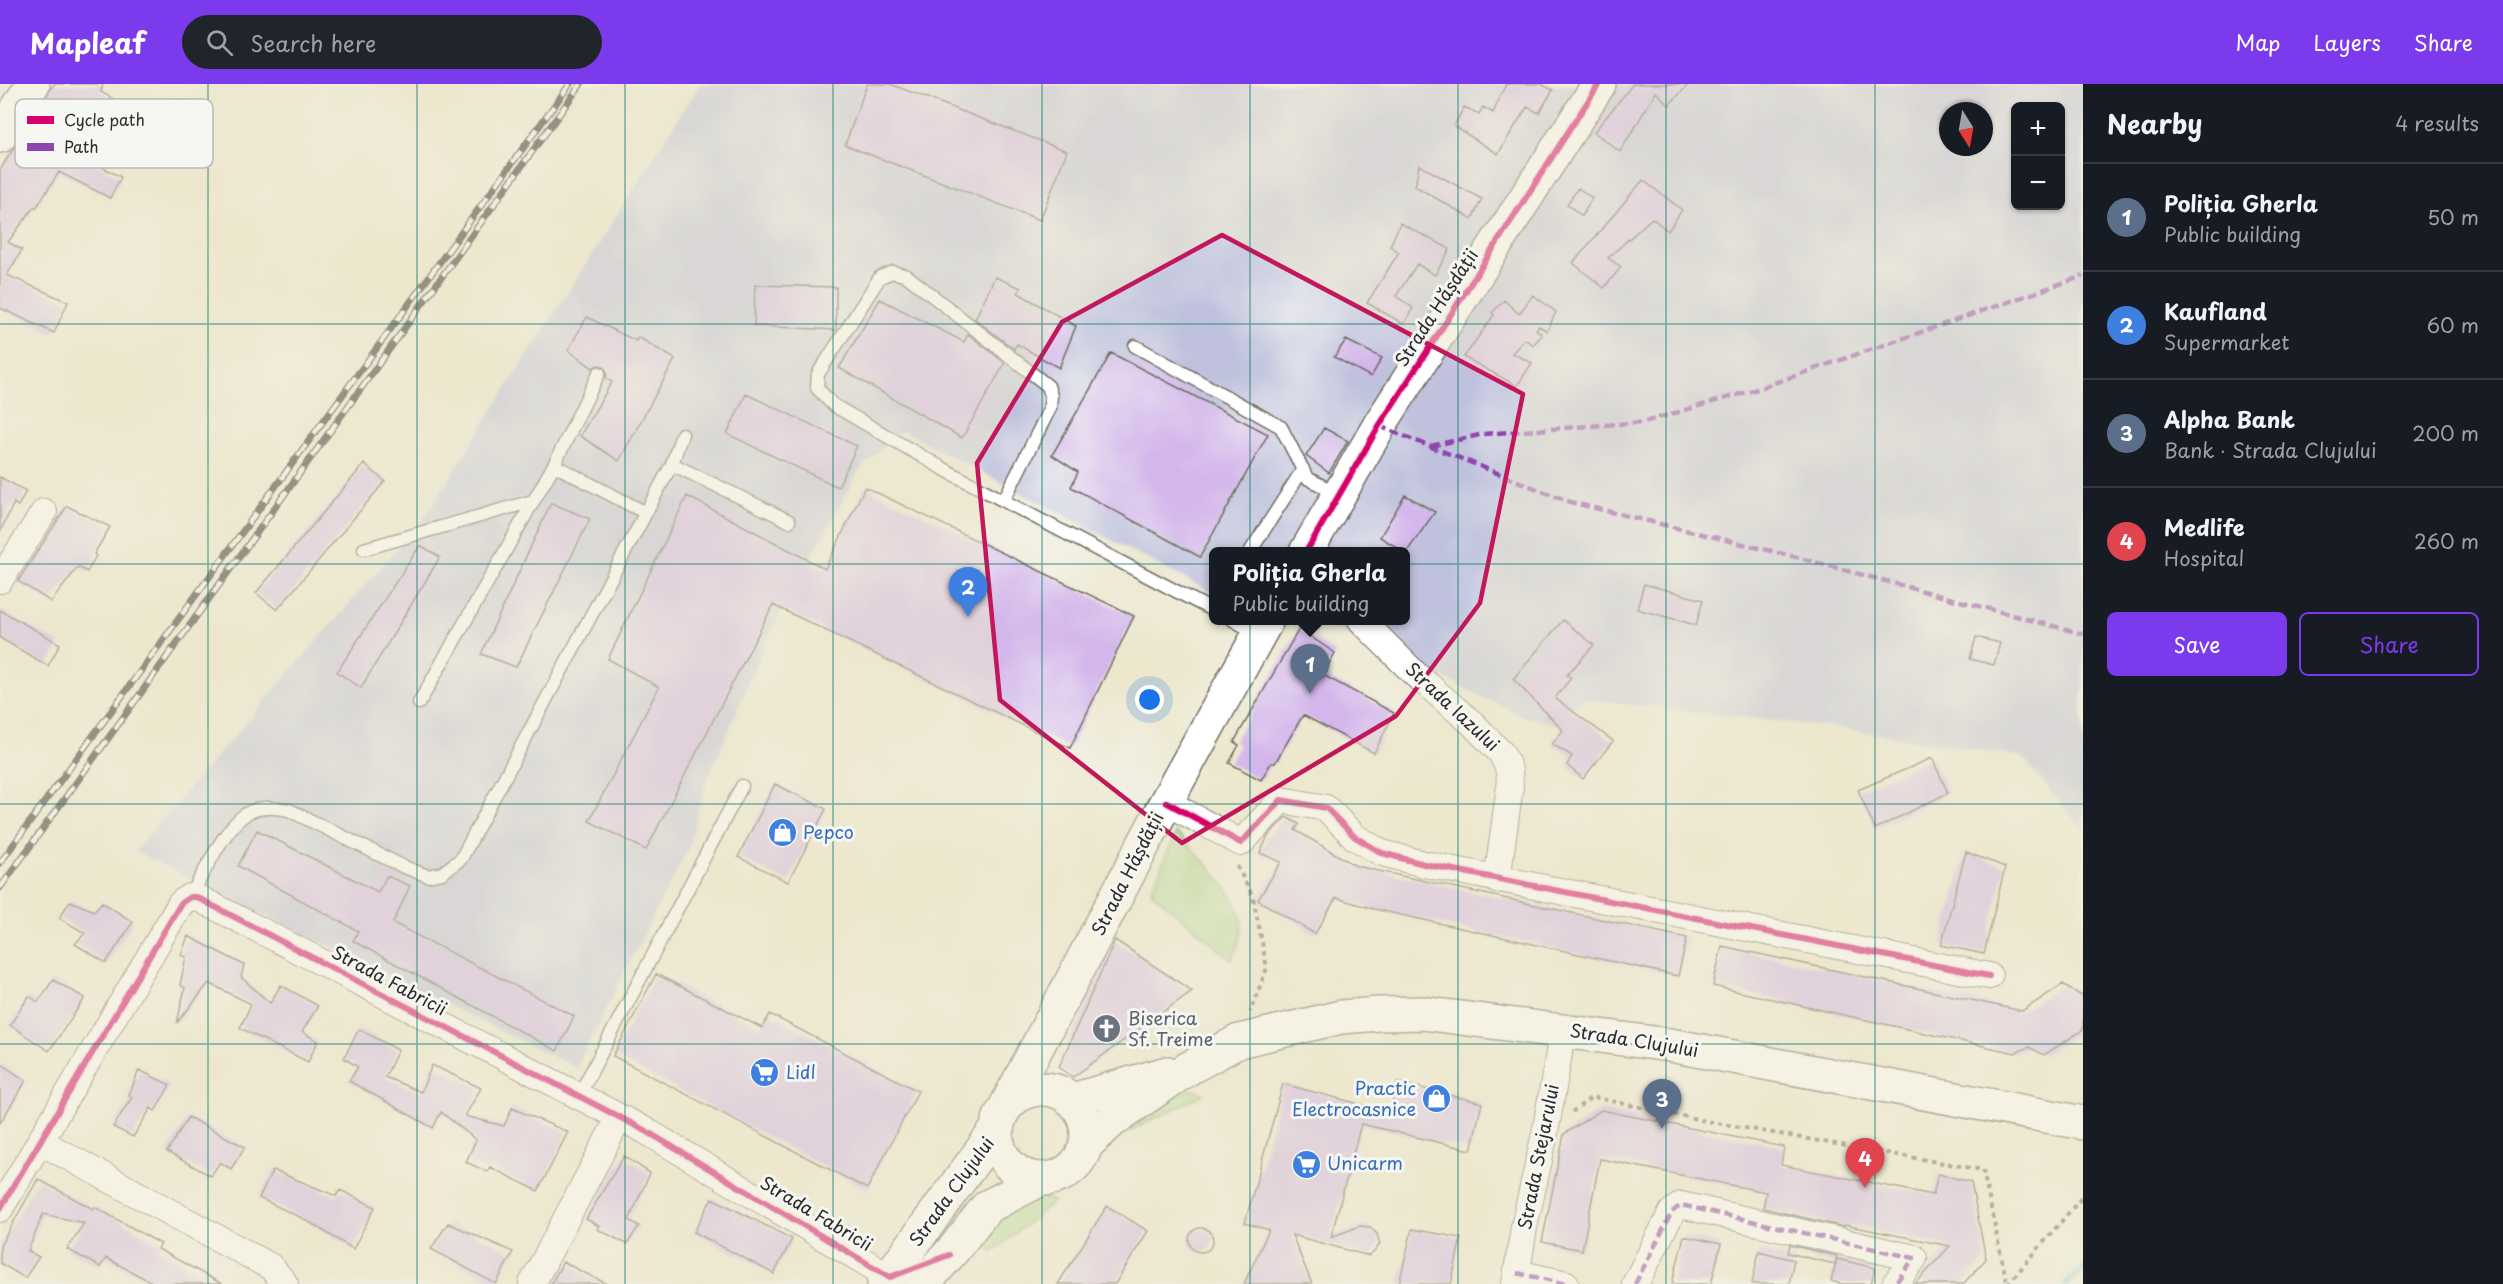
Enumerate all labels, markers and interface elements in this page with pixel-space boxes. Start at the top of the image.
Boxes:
search box [182,15,602,69]
text: Mapleaf [30,21,146,64]
icon: search [203,26,236,59]
text: Search here [251,26,376,59]
text: Map [2236,26,2280,58]
text: Layers [2313,26,2381,58]
text: Share [2414,26,2473,58]
legend [15,99,213,168]
north arrow [1939,102,1993,156]
map controls [2011,102,2065,210]
button: + [2011,102,2065,156]
text: Nearby [2107,104,2202,143]
text: Cycle path [64,107,145,131]
text: 4 results [2395,108,2479,138]
text: Path [64,134,99,158]
button: − [2011,156,2065,210]
text: Poliția Gherla [2164,186,2318,219]
text: 1 [2122,202,2131,232]
text: 50 m [2427,202,2479,232]
text: Public building [2164,219,2301,249]
street label: Strada Hășdății [1387,243,1484,371]
text: Kaufland [2164,294,2267,327]
text: 2 [2119,310,2134,340]
text: 60 m [2427,310,2479,340]
text: Supermarket [2164,327,2290,357]
text: Alpha Bank [2164,402,2295,435]
text: 3 [2120,418,2133,448]
text: 200 m [2412,418,2479,448]
text: Bank · Strada Clujului [2164,435,2376,465]
text: Medlife [2164,510,2245,543]
text: 4 [2120,526,2133,556]
text: 260 m [2414,526,2479,556]
text: Hospital [2164,543,2244,573]
popup [1209,547,1410,625]
text: Poliția Gherla [1232,555,1387,588]
pin: 2 [948,568,988,617]
text: Public building [1232,588,1369,618]
button: Save [2107,612,2287,676]
button: Share [2299,612,2479,676]
pin: 1 [1290,644,1330,694]
street label: Strada Iazului [1400,655,1506,757]
your location [1135,685,1164,714]
street label: Strada Hășdății [1084,807,1169,940]
shop icon: Pepco [766,817,798,849]
place label: Pepco [803,818,854,845]
street label: Strada Fabricii [327,938,452,1021]
place label: Biserica Sf. Treime [1128,1004,1213,1052]
church icon: Biserica Sf. Treime [1091,1013,1123,1045]
street label: Strada Clujului [1568,1016,1701,1063]
supermarket icon: Lidl [749,1057,781,1089]
place label: Lidl [786,1058,816,1085]
place label: Practic Electrocasnice [1292,1074,1416,1122]
pin: 3 [1642,1080,1682,1129]
street label: Strada Stejarului [1510,1082,1565,1232]
shop icon: Practic Electrocasnice [1421,1083,1453,1115]
street label: Strada Clujului [902,1131,1000,1252]
pin: 4 [1846,1138,1884,1188]
supermarket icon: Unicarm [1290,1148,1322,1180]
place label: Unicarm [1327,1149,1403,1176]
street label: Strada Fabricii [755,1168,878,1257]

